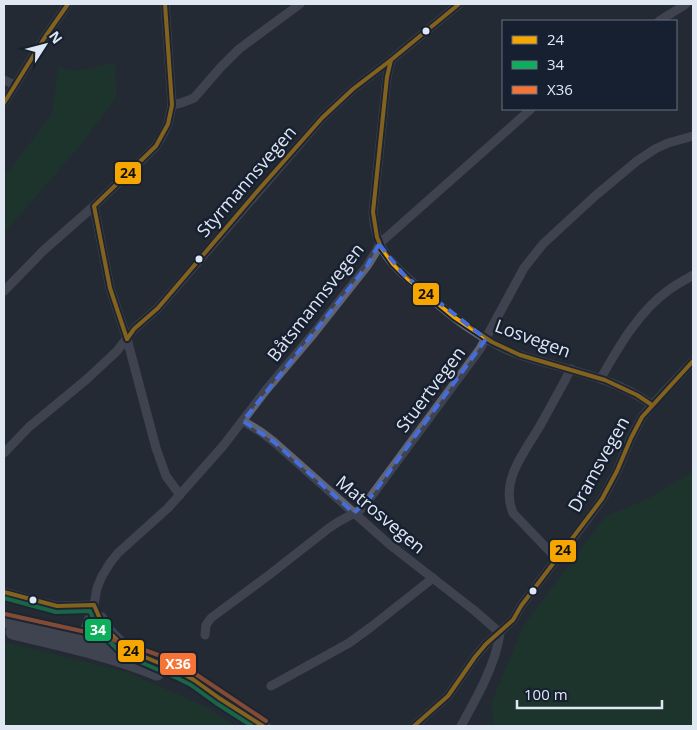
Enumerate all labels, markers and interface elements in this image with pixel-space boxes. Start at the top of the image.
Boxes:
north arrow [20,20,70,70]
legend [502,20,677,110]
unlabelled marker [421,26,431,36]
text: N [45,27,67,47]
text: 24 [547,29,565,49]
text: 34 [547,54,565,74]
text: X36 [547,79,573,99]
street label: Styrmannsvegen [191,120,301,242]
line badge: 24 [114,161,142,185]
text: 24 [120,163,136,182]
street label: Båtsmannsvegen [261,238,369,366]
unlabelled marker [194,254,204,264]
line badge: 24 [412,282,440,306]
text: 24 [418,284,434,303]
street label: Losvegen [492,313,574,363]
street label: Stuertvegen [390,341,470,437]
street label: Dramsvegen [562,412,634,516]
street label: Matrosvegen [331,470,431,558]
line badge: 24 [549,539,577,563]
text: 24 [555,540,571,559]
unlabelled marker [528,586,538,596]
unlabelled marker [28,595,38,605]
line badge: 34 [84,618,112,642]
text: 34 [90,620,106,639]
line badge: 24 [117,639,145,663]
text: 24 [123,641,139,660]
line badge: X36 [159,652,197,676]
text: X36 [165,654,191,673]
scale bar [517,678,662,710]
text: 100 m [524,684,568,704]

